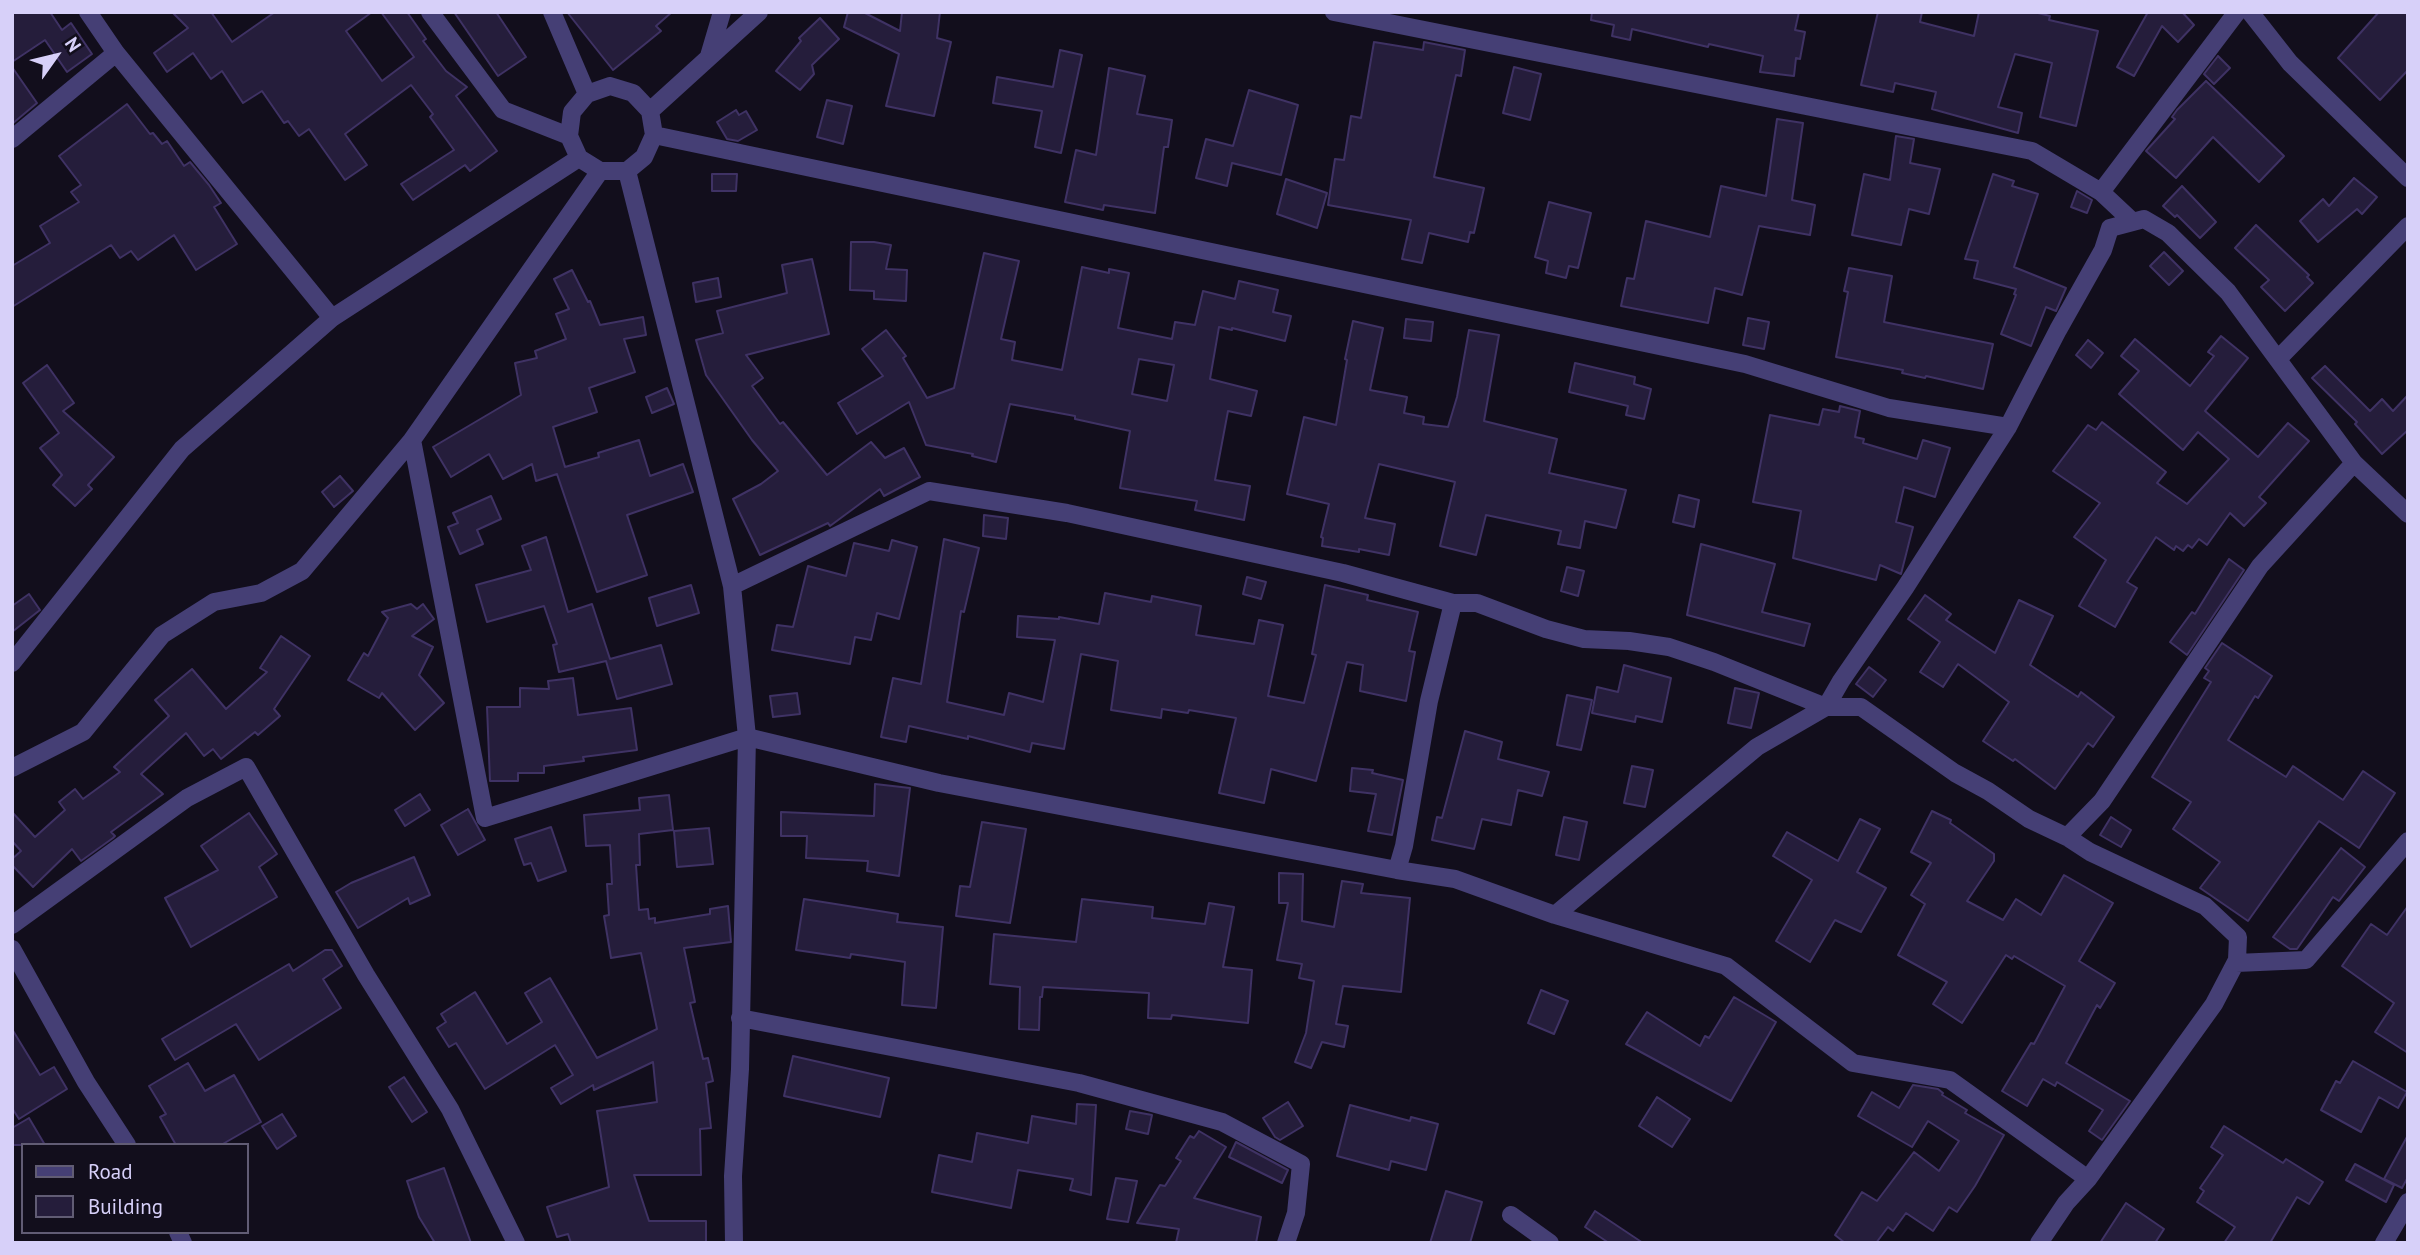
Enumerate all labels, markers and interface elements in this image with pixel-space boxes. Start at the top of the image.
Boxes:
north arrow [21,21,91,91]
text: N [60,32,87,56]
legend [21,1143,248,1234]
text: Road [88,1158,132,1185]
text: Building [88,1193,163,1220]

